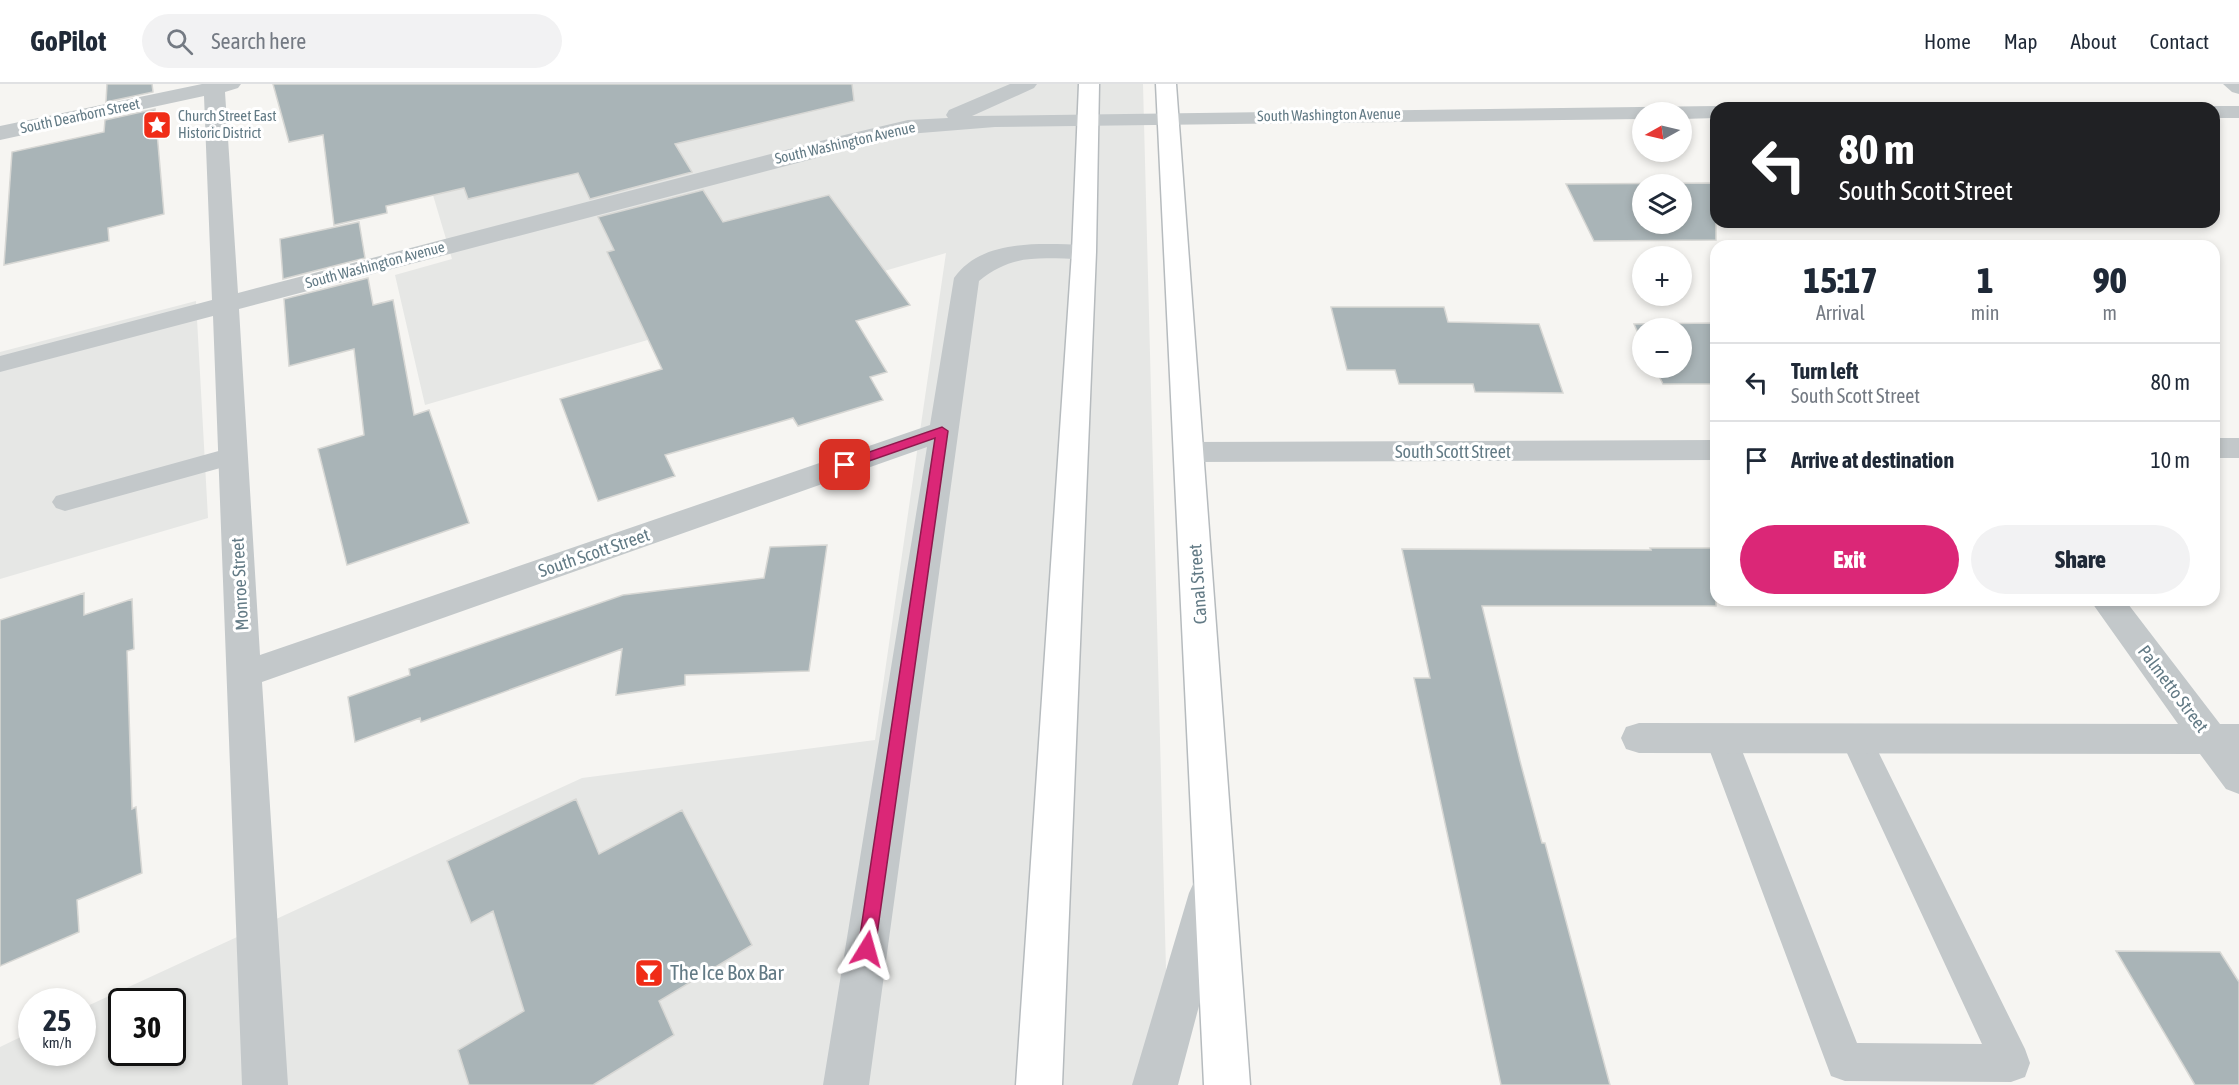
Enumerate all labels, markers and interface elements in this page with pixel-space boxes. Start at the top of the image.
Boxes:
search box [142,14,562,68]
text: GoPilot [30,25,106,57]
icon: search [163,25,196,58]
text: Search here [211,28,306,54]
text: Home [1924,29,1971,53]
text: Map [2004,29,2038,53]
text: About [2071,29,2117,53]
text: Contact [2150,29,2209,53]
street label: South Dearborn Street [19,95,141,136]
north arrow [1632,102,1692,162]
map controls [1632,102,1692,378]
street label: South Washington Avenue [1257,105,1401,124]
place label: Church Street East Historic District [178,107,277,141]
place icon: Church Street East Historic District [141,109,173,141]
street label: South Washington Avenue [773,118,917,167]
text: 80 m [1839,125,1914,173]
icon: left [1740,126,1818,204]
button: layers [1632,174,1692,234]
text: South Scott Street [1839,175,2013,206]
street label: South Washington Avenue [303,238,447,291]
button: + [1632,246,1692,306]
text: 15:17 [1803,259,1877,301]
text: 1 [1977,259,1994,301]
text: 90 [2093,259,2127,301]
text: Arrival [1816,301,1865,324]
text: min [1971,301,1999,324]
text: m [2103,301,2117,324]
button: − [1632,318,1692,378]
text: Turn left [1791,358,1858,384]
icon: left [1740,366,1773,399]
text: 80 m [2150,369,2190,395]
text: South Scott Street [1791,384,1920,407]
pin [819,439,870,490]
street label: South Scott Street [1395,441,1511,462]
icon: arrive [1740,444,1773,477]
text: Arrive at destination [1791,447,1954,473]
text: 10 m [2150,447,2190,473]
icon: arrive [828,448,861,481]
street label: South Scott Street [536,524,652,581]
button: Exit [1740,525,1959,594]
button: Share [1971,525,2190,594]
street label: Monroe Street [227,537,252,631]
street label: Canal Street [1184,543,1211,625]
street label: Palmetto Street [2134,641,2213,736]
position arrow [835,917,899,981]
bar icon: The Ice Box Bar [633,957,665,989]
place label: The Ice Box Bar [670,960,785,984]
speed limit sign: 30 [108,988,186,1066]
text: 25 [43,1003,71,1037]
text: km/h [42,1034,72,1051]

